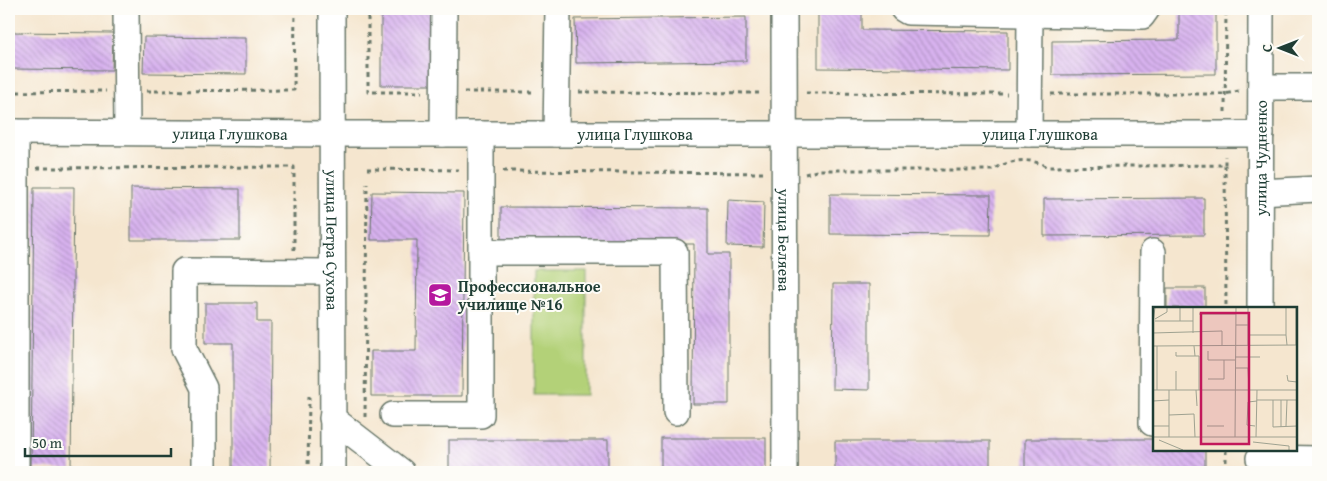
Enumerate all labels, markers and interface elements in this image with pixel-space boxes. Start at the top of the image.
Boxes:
north arrow [1254,22,1304,72]
text: С [1257,44,1277,52]
street label: улица Чудненко [1248,100,1273,217]
street label: улица Глушкова [171,121,288,146]
street label: улица Глушкова [576,122,693,146]
street label: улица Глушкова [981,122,1098,146]
street label: улица Петра Сухова [320,169,345,311]
street label: улица Беляева [772,187,797,292]
place label: Профессиональное училище №16 [457,274,601,316]
school or university icon: Профессиональное училище №16 [427,282,453,308]
inset map [1153,307,1297,451]
scale bar [25,426,171,458]
text: 50 m [32,432,63,453]

